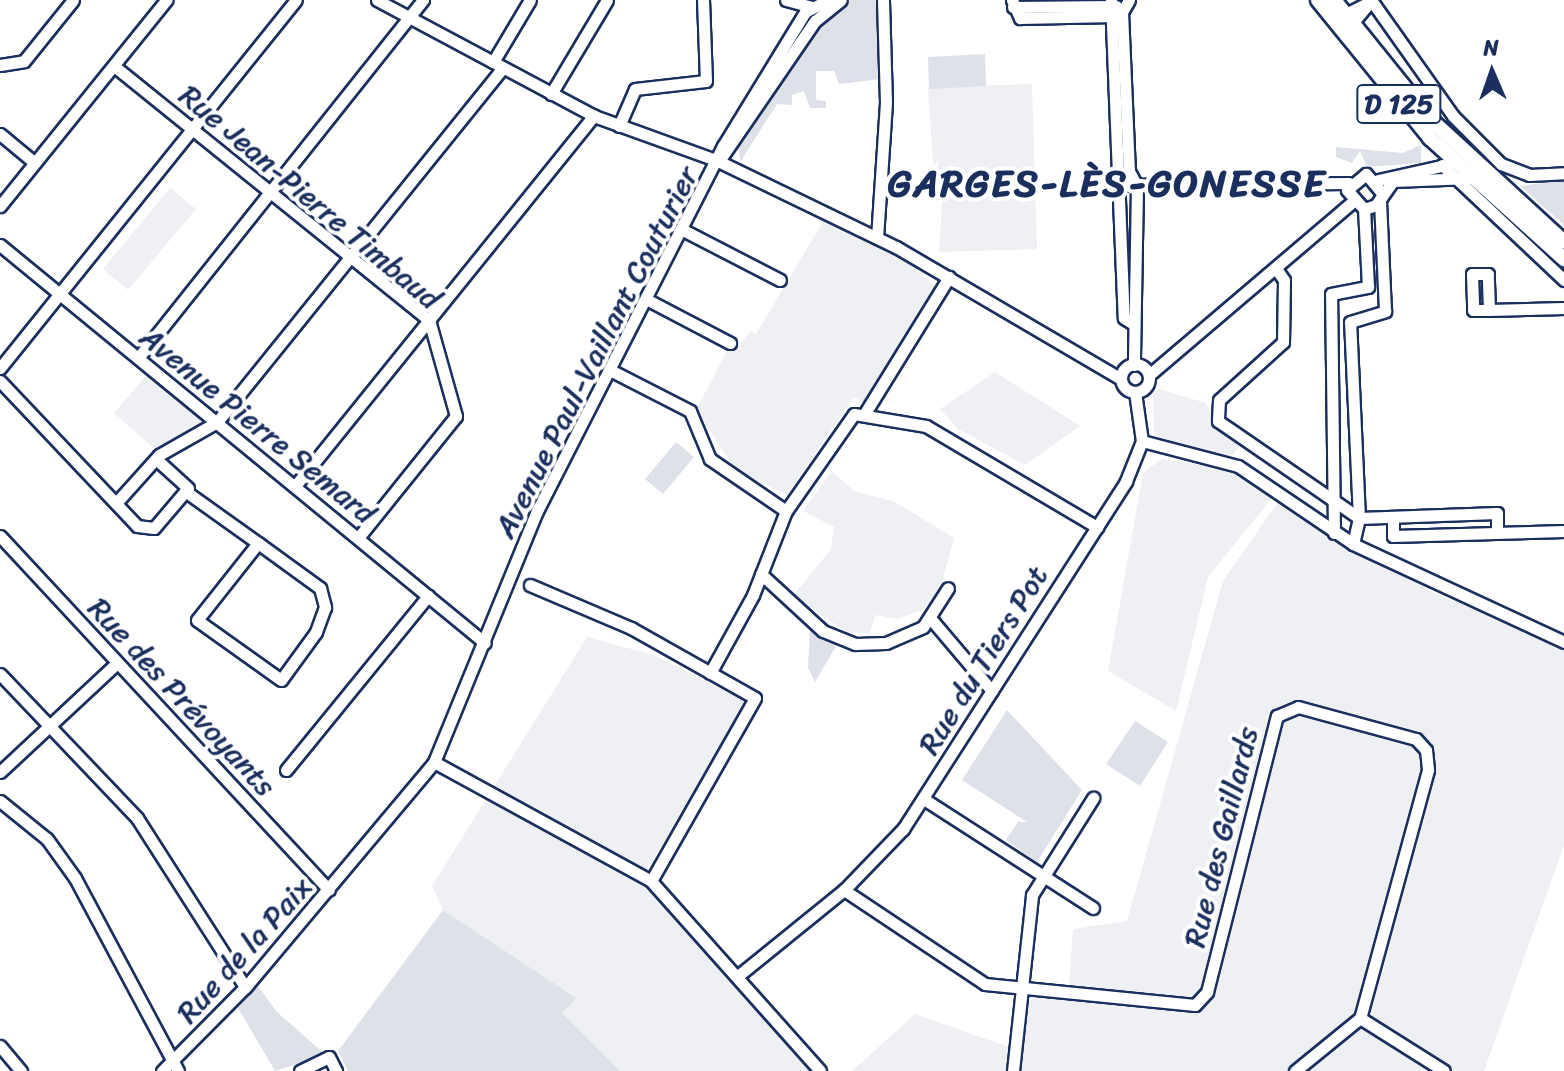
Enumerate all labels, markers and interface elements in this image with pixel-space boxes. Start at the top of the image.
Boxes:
text: N [1483,28,1499,67]
north arrow [1452,32,1532,112]
street label: Rue Jean-Pierre Timbaud [171,76,449,318]
road number: D 125 [1355,80,1443,128]
street label: Avenue Paul-Vaillant Couturier [486,160,706,544]
district label: GARGES-LÈS-GONESSE [891,161,1323,207]
street label: Avenue Pierre Semard [133,319,383,531]
street label: Rue du Tiers Pot [910,558,1056,762]
street label: Rue des Prévoyants [81,591,283,803]
street label: Rue des Gaillards [1176,723,1266,951]
street label: Rue de la Paix [169,869,319,1031]

